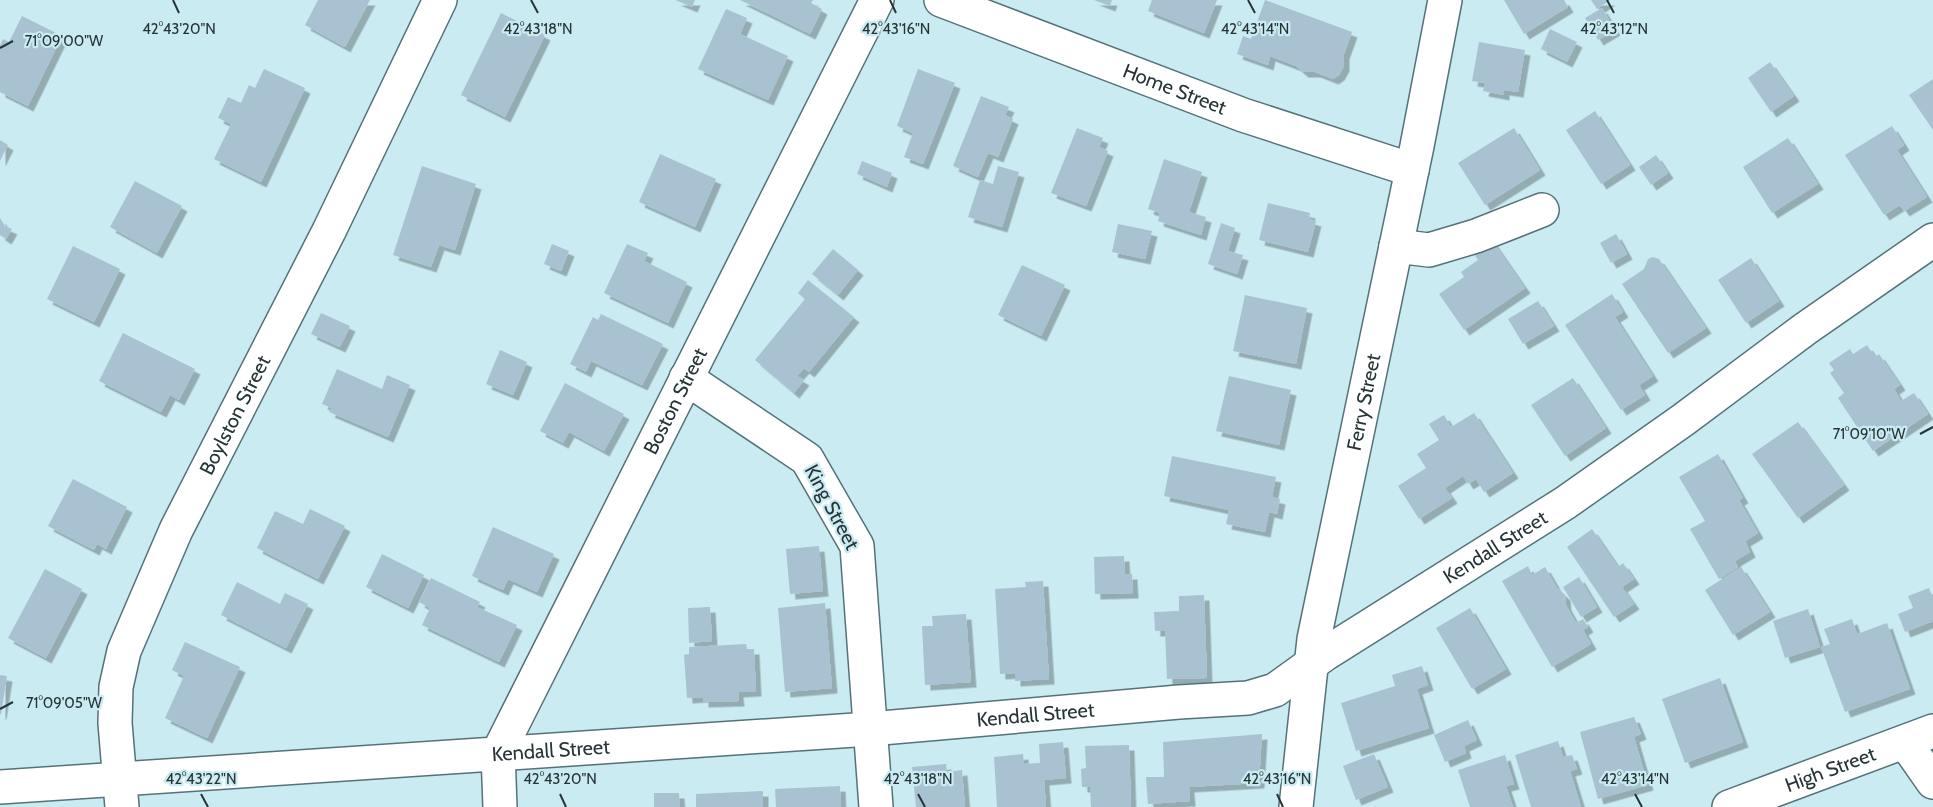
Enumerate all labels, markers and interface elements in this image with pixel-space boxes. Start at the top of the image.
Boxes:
text: 42°43'20"N [142,20,216,38]
text: 42°43'18"N [503,20,573,38]
text: 42°43'16"N [862,20,930,38]
text: 42°43'14"N [1221,20,1289,38]
text: 42°43'12"N [1580,20,1648,38]
text: 71°09'00"W [25,32,104,50]
street label: Home Street [1120,58,1230,120]
street label: Boston Street [638,344,712,458]
street label: Boylston Street [194,351,275,479]
street label: Ferry Street [1342,351,1385,453]
text: 71°09'10"W [1833,425,1906,443]
street label: King Street [800,460,865,554]
street label: Kendall Street [1439,505,1552,589]
text: 71°09'05"W [26,694,103,712]
street label: Kendall Street [976,697,1096,732]
street label: Kendall Street [491,734,611,766]
street label: High Street [1782,741,1879,797]
text: 42°43'22"N [166,770,236,788]
text: 42°43'20"N [523,770,597,788]
text: 42°43'18"N [883,770,953,788]
text: 42°43'16"N [1243,770,1311,788]
text: 42°43'14"N [1601,770,1669,788]

